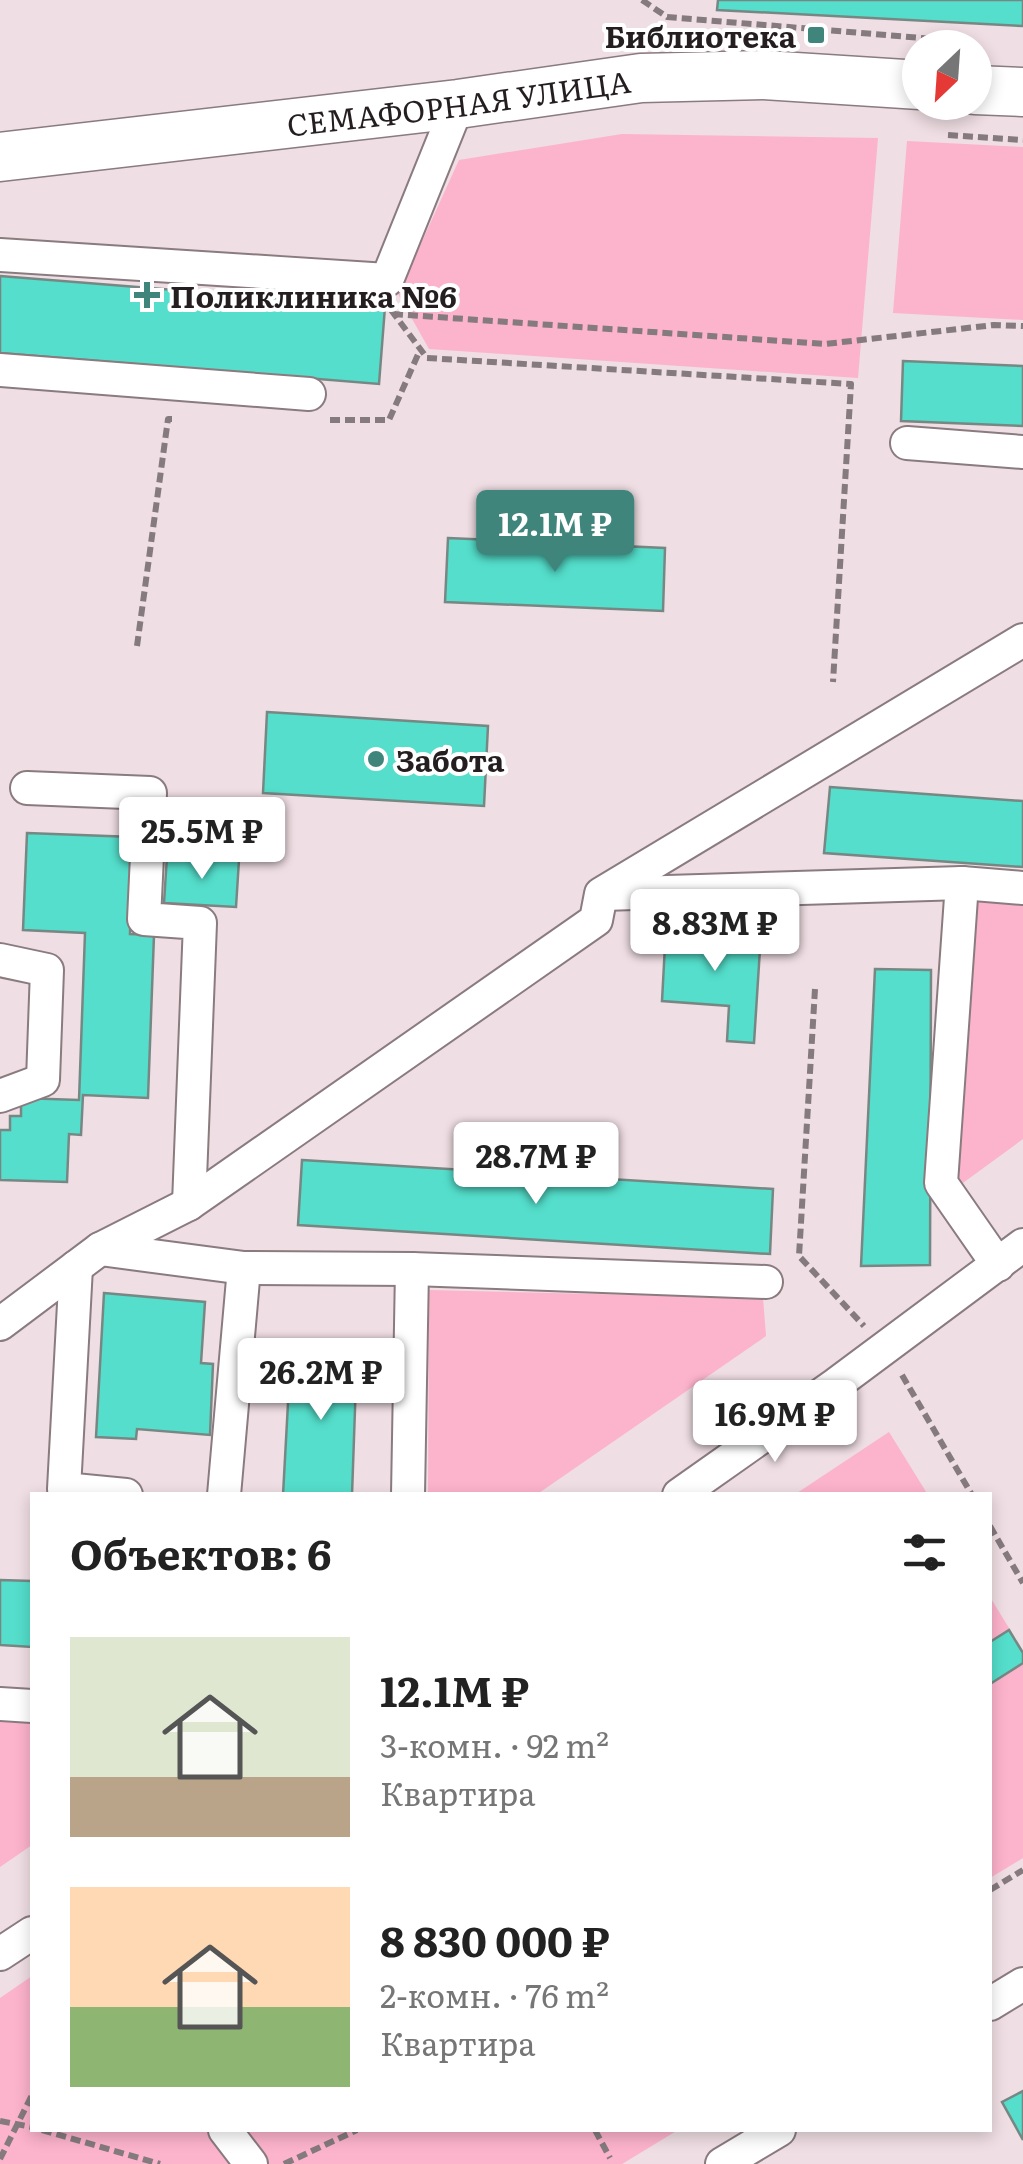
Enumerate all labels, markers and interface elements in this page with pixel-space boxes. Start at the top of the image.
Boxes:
place label: Библиотека [604,13,797,57]
marker: Библиотека [805,24,827,46]
north arrow [902,30,992,120]
map controls [902,30,992,120]
street label: СЕМАФОРНАЯ УЛИЦА [285,58,633,146]
place label: Поликлиника №6 [170,273,457,317]
marker: Поликлиника №6 [134,282,160,308]
pin: 12.1M ₽ [463,490,647,575]
text: 12.1M ₽ [498,498,612,546]
place label: Забота [396,737,505,781]
marker: Забота [365,748,387,770]
pin: 25.5M ₽ [110,797,294,882]
text: 25.5M ₽ [141,805,263,853]
pin: 8.83M ₽ [623,889,807,974]
text: 8.83M ₽ [652,897,778,945]
pin: 28.7M ₽ [444,1122,628,1207]
text: 28.7M ₽ [476,1130,596,1178]
pin: 26.2M ₽ [229,1338,413,1423]
text: 26.2M ₽ [260,1346,382,1394]
pin: 16.9M ₽ [683,1380,867,1465]
text: 16.9M ₽ [715,1388,835,1436]
text: Объектов: 6 [70,1521,331,1583]
icon: filters [897,1525,952,1580]
text: 12.1M ₽ [380,1658,529,1720]
icon: home [150,1677,270,1797]
text: 3-комн. · 92 m² [380,1720,609,1768]
text: Квартира [380,1768,536,1816]
text: 8 830 000 ₽ [380,1908,609,1970]
icon: home [150,1927,270,2047]
text: 2-комн. · 76 m² [380,1970,609,2018]
text: Квартира [380,2018,536,2066]

